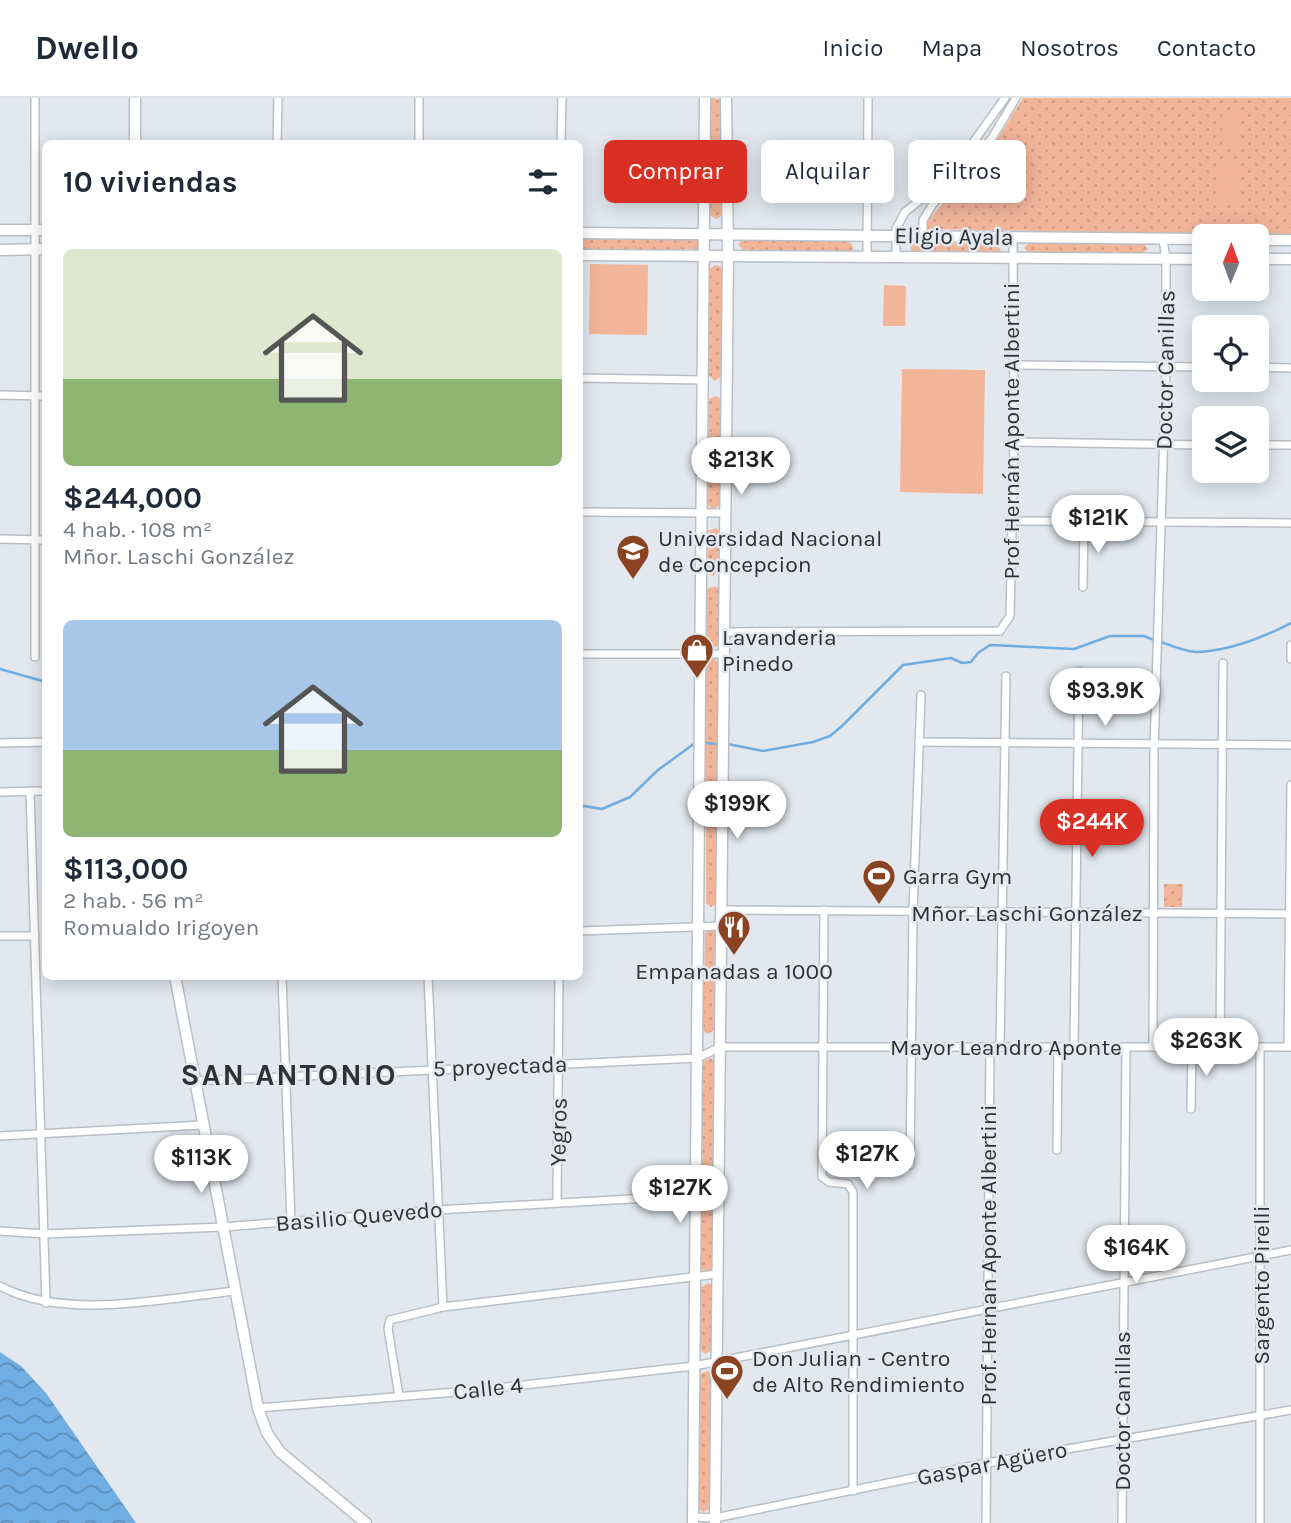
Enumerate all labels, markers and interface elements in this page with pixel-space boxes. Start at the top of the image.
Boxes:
text: Dwello [35,29,139,67]
text: Inicio [822,34,883,62]
text: Mapa [921,34,982,62]
text: Nosotros [1020,34,1119,62]
text: Contacto [1157,34,1256,62]
chip: Comprar [604,140,747,203]
chip: Alquilar [761,140,894,203]
chip: Filtros [908,140,1026,203]
icon: filters [524,163,562,201]
text: 10 viviendas [63,164,237,200]
street label: Eligio Ayala [894,222,1014,251]
north arrow [1192,224,1269,301]
map controls [1192,224,1269,483]
street label: Prof Hernán Aponte Albertini [998,282,1025,580]
street label: Doctor Canillas [1151,290,1180,450]
icon: home [250,295,376,421]
button: locate [1192,315,1269,392]
button: layers [1192,406,1269,483]
pin: $213K [692,438,790,497]
text: $213K [707,446,775,473]
text: $244,000 [63,480,202,516]
pin: $121K [1049,496,1147,555]
text: $121K [1067,504,1129,531]
text: 4 hab. · 108 m² [63,516,212,543]
place label: Universidad Nacional de Concepcion [658,525,882,578]
school or university icon: Universidad Nacional de Concepcion [614,532,652,581]
text: Mñor. Laschi González [63,543,294,570]
place label: Lavanderia Pinedo [722,624,837,677]
shop icon: Lavanderia Pinedo [678,631,716,680]
icon: home [250,666,376,792]
pin: $93.9K [1048,668,1162,728]
text: $93.9K [1066,677,1144,704]
pin: $199K [688,782,786,841]
text: $199K [703,790,771,817]
pin: $244K [1043,800,1141,859]
text: $244K [1056,808,1128,835]
text: $113,000 [63,851,188,887]
sports icon: Garra Gym [860,857,898,906]
place label: Garra Gym [903,863,1012,890]
text: 2 hab. · 56 m² [63,887,203,914]
street label: Mñor. Laschi González [911,900,1143,927]
restaurant icon: Empanadas a 1000 [715,908,753,957]
text: Romualdo Irigoyen [63,914,259,941]
place label: Empanadas a 1000 [635,958,833,985]
pin: $263K [1157,1018,1255,1078]
text: $263K [1169,1027,1243,1054]
street label: Mayor Leandro Aponte [890,1034,1122,1061]
street label: 5 proyectada [432,1051,568,1082]
district label: SAN ANTONIO [181,1057,397,1093]
street label: Yegros [544,1097,573,1167]
street label: Prof. Hernan Aponte Albertini [975,1104,1002,1406]
pin: $127K [818,1132,916,1191]
pin: $113K [152,1136,250,1195]
text: $127K [835,1140,899,1167]
text: $113K [170,1144,232,1171]
pin: $127K [631,1166,729,1225]
text: $127K [648,1174,712,1201]
street label: Basilio Quevedo [274,1196,444,1237]
street label: Sargento Pirelli [1248,1205,1275,1365]
pin: $164K [1087,1226,1185,1285]
text: $164K [1103,1234,1169,1261]
street label: Doctor Canillas [1109,1331,1136,1491]
place label: Don Julian - Centro de Alto Rendimiento [752,1345,965,1398]
sports icon: Don Julian - Centro de Alto Rendimiento [708,1352,746,1401]
street label: Calle 4 [452,1371,524,1406]
street label: Gaspar Agüero [915,1436,1069,1491]

